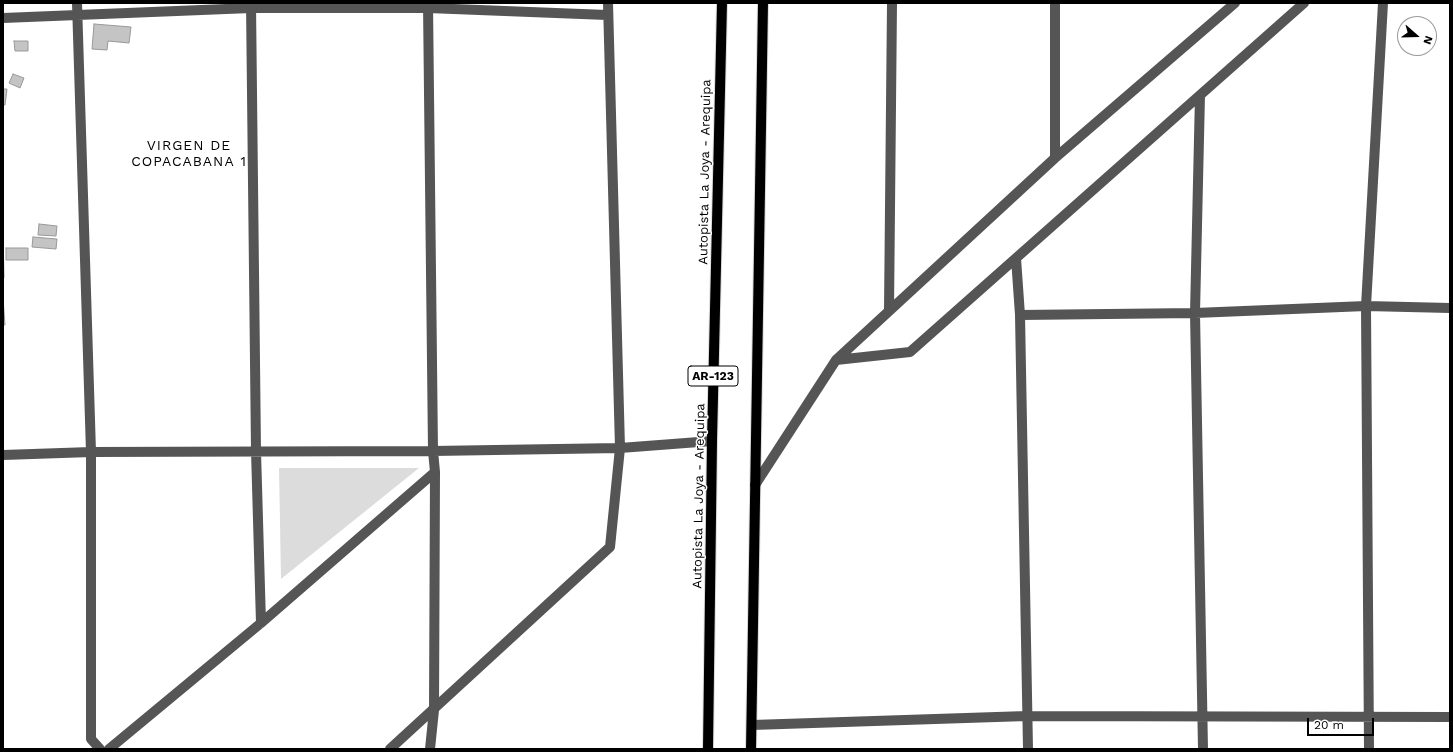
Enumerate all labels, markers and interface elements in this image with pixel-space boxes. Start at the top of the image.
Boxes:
north arrow [1397,16,1437,56]
text: N [1420,34,1435,46]
street label: Autopista La Joya - Arequipa [696,79,714,265]
district label: VIRGEN DE COPACABANA 1 [131,138,247,170]
road number: AR-123 [688,366,738,386]
street label: Autopista La Joya - Arequipa [690,403,708,589]
scale bar [1309,710,1376,736]
text: 20 m [1314,718,1344,732]

